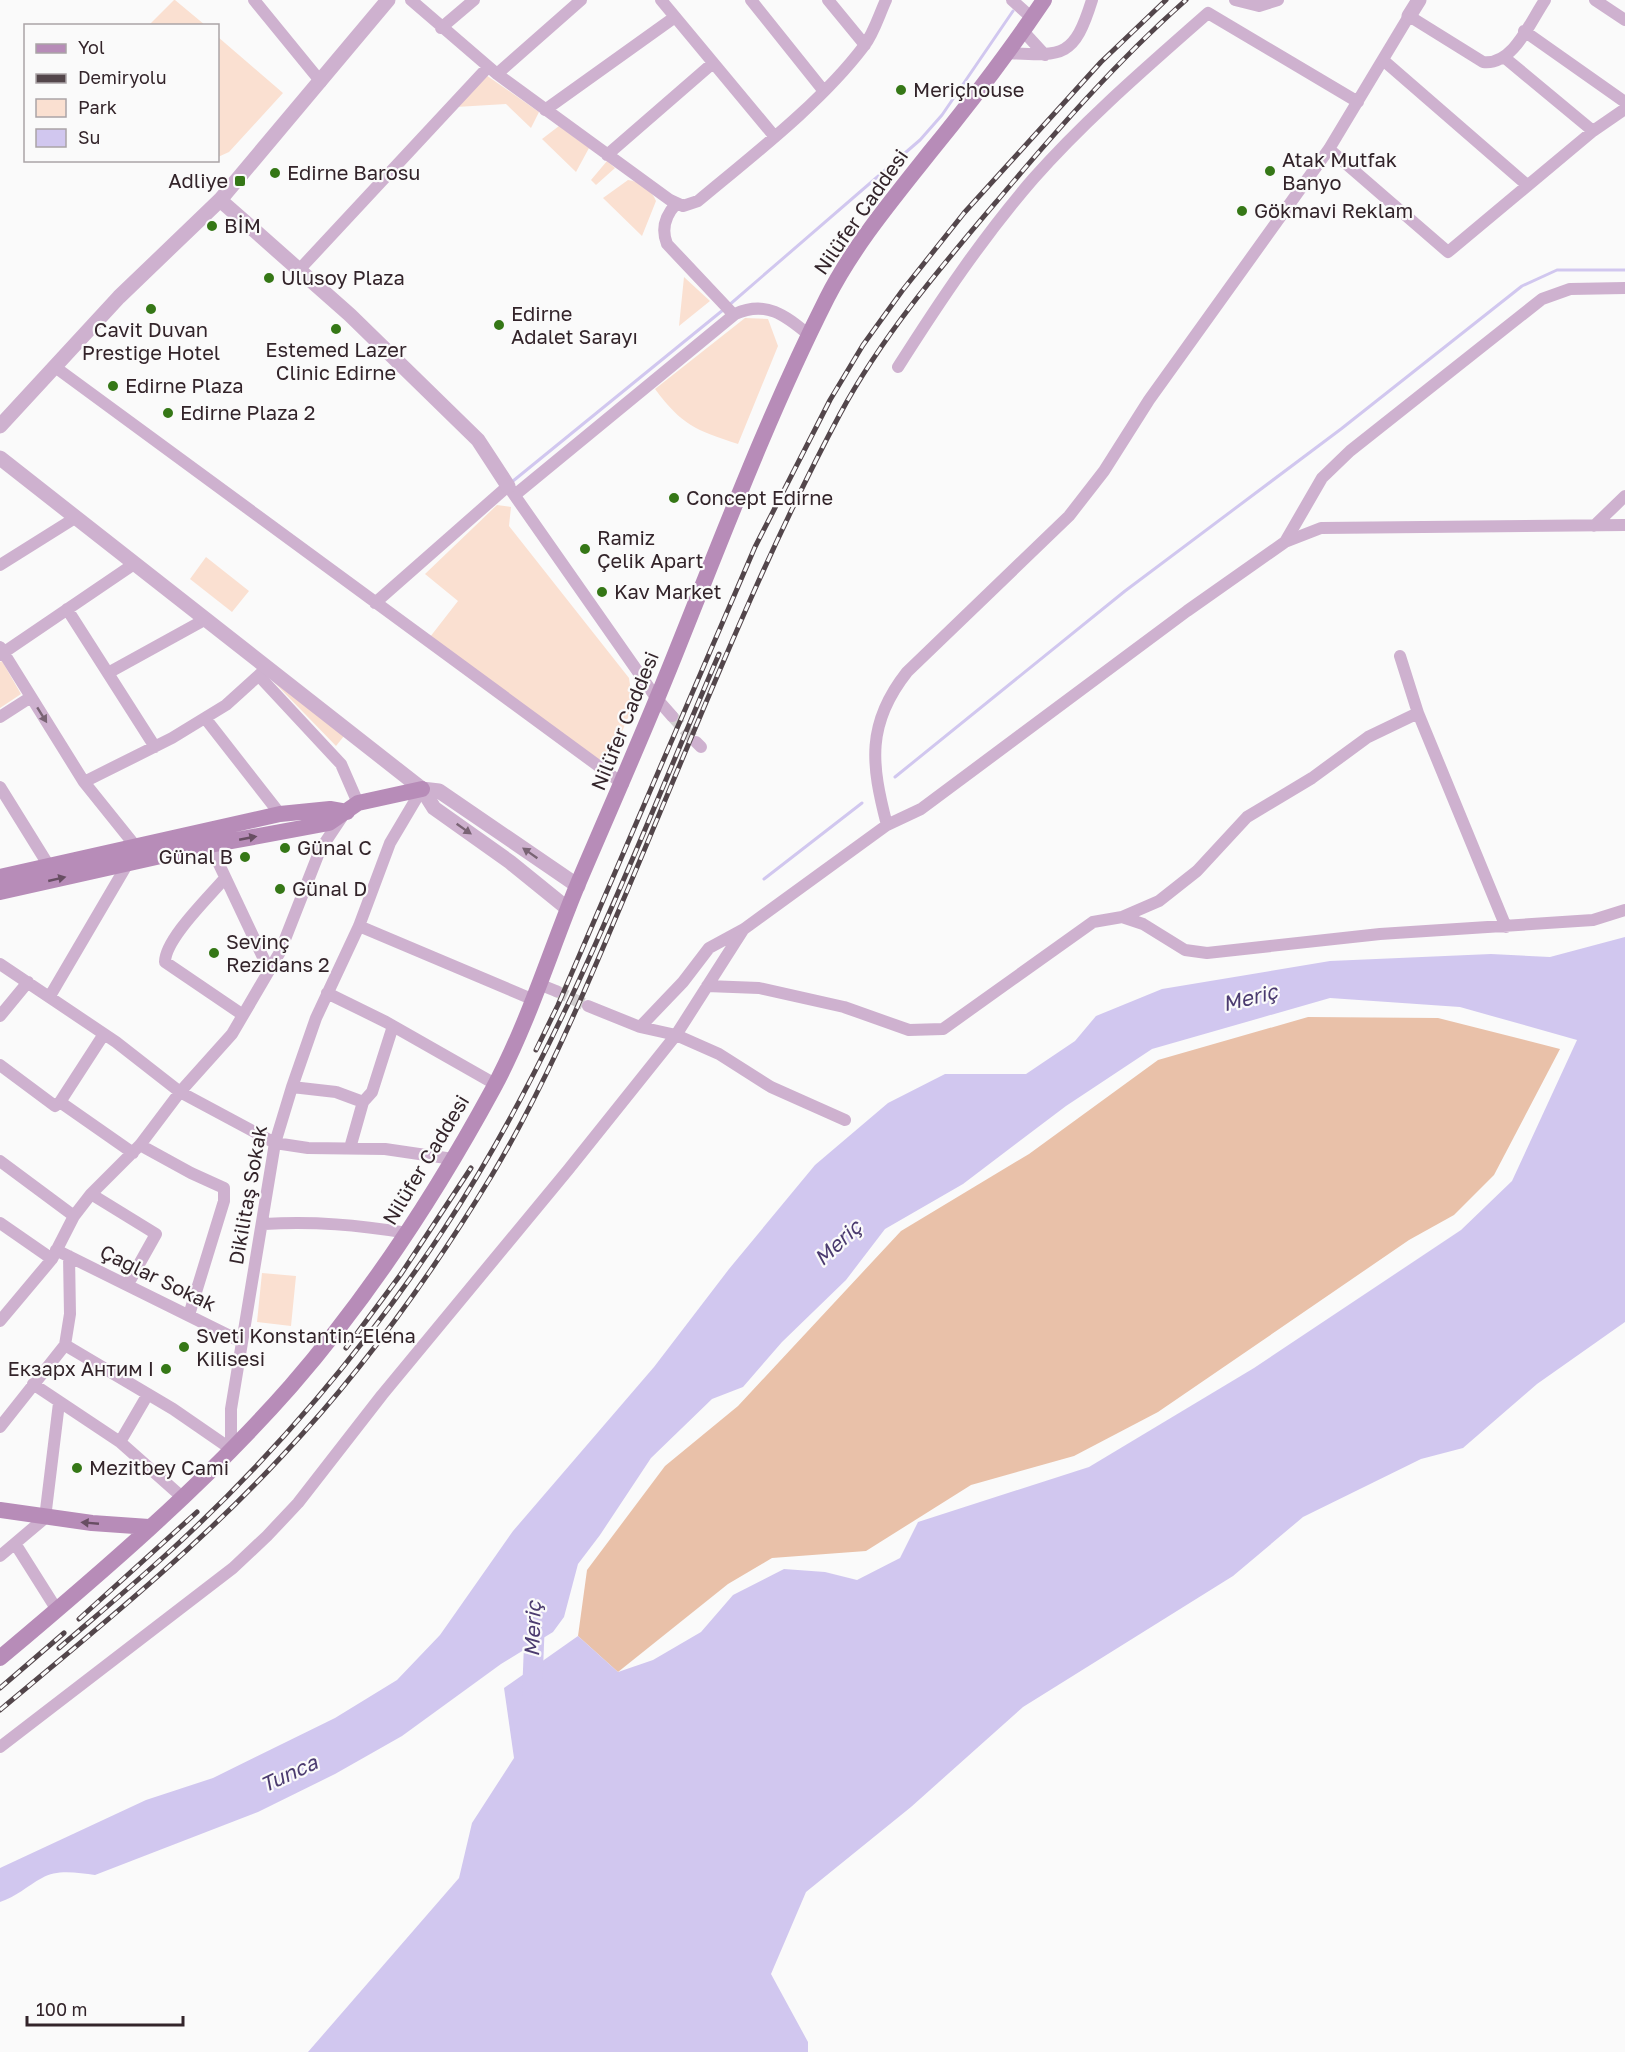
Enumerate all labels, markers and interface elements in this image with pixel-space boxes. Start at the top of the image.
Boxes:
legend [24,24,219,162]
text: Yol [78,36,105,58]
text: Demiryolu [78,66,167,88]
place label: Meriçhouse [913,77,1024,101]
marker: Meriçhouse [894,83,908,97]
text: Park [78,96,117,118]
text: Su [78,126,100,148]
street label: Nilüfer Caddesi [808,144,912,279]
place label: Atak Mutfak Banyo [1282,147,1397,194]
place label: Edirne Barosu [287,160,420,184]
marker: Atak Mutfak Banyo [1263,164,1277,178]
marker: Edirne Barosu [268,166,282,180]
place label: Adliye [168,168,228,192]
marker: Adliye [233,174,247,188]
place label: Gökmavi Reklam [1254,198,1413,222]
marker: Gökmavi Reklam [1235,204,1249,218]
place label: BİM [224,213,261,237]
marker: BİM [205,219,219,233]
place label: Ulusoy Plaza [281,265,405,289]
marker: Ulusoy Plaza [262,271,276,285]
place label: Edirne Adalet Sarayı [511,301,638,348]
marker: Cavit Duvan Prestige Hotel [144,302,158,316]
place label: Cavit Duvan Prestige Hotel [82,317,220,364]
marker: Edirne Adalet Sarayı [492,318,506,332]
marker: Estemed Lazer Clinic Edirne [329,322,343,336]
place label: Estemed Lazer Clinic Edirne [265,337,407,384]
place label: Edirne Plaza [125,373,244,397]
marker: Edirne Plaza [106,379,120,393]
place label: Edirne Plaza 2 [180,400,315,424]
marker: Edirne Plaza 2 [161,406,175,420]
place label: Concept Edirne [686,485,833,509]
marker: Concept Edirne [667,491,681,505]
place label: Ramiz Çelik Apart [597,525,703,572]
marker: Ramiz Çelik Apart [578,542,592,556]
place label: Kav Market [614,579,722,603]
marker: Kav Market [595,585,609,599]
street label: Nilüfer Caddesi [585,648,663,794]
one-way arrow [36,707,47,723]
one-way arrow [455,823,471,835]
one-way arrow [238,833,257,842]
place label: Günal C [297,835,372,859]
marker: Günal C [278,841,292,855]
place label: Günal B [158,844,233,868]
one-way arrow [522,847,538,859]
marker: Günal B [238,850,252,864]
one-way arrow [48,874,67,883]
place label: Günal D [292,876,367,900]
marker: Günal D [273,882,287,896]
place label: Sevinç Rezidans 2 [226,929,330,976]
marker: Sevinç Rezidans 2 [207,946,221,960]
water label: Meriç [1220,977,1281,1016]
street label: Nilüfer Caddesi [377,1090,473,1229]
street label: Dikilitaş Sokak [223,1123,271,1266]
water label: Meriç [808,1213,868,1271]
street label: Çağlar Sokak [96,1239,220,1316]
place label: Sveti Konstantin-Elena Kilisesi [196,1323,416,1370]
marker: Sveti Konstantin-Elena Kilisesi [177,1340,191,1354]
place label: Екзарх Антим І [8,1356,154,1380]
marker: Екзарх Антим І [159,1362,173,1376]
place label: Mezitbey Cami [89,1455,229,1479]
marker: Mezitbey Cami [70,1461,84,1475]
one-way arrow [81,1518,100,1528]
water label: Meriç [518,1599,546,1657]
water label: Tunca [256,1748,322,1798]
scale bar [27,1989,183,2027]
text: 100 m [36,1998,87,2020]

